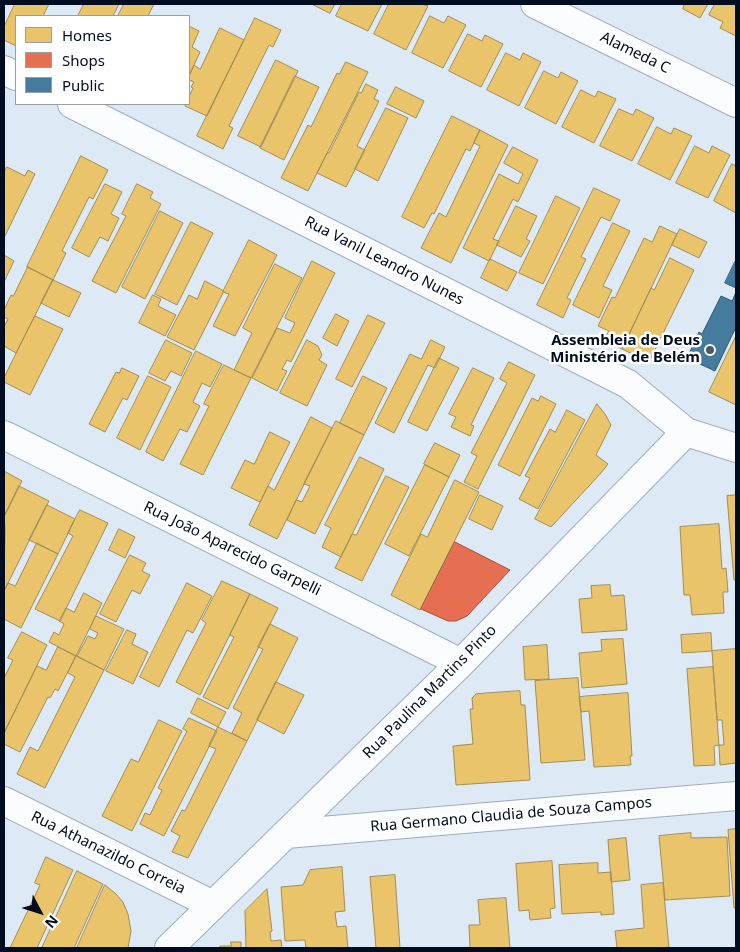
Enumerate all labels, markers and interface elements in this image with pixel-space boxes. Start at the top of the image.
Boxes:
legend [15,15,190,105]
text: Homes [62,25,112,45]
street label: Alameda C [597,28,673,78]
text: Shops [62,50,105,70]
text: Public [62,75,105,95]
street label: Rua Vanil Leandro Nunes [301,213,467,309]
place label: Assembleia de Deus Ministério de Belém [550,332,700,367]
marker: Assembleia de Deus Ministério de Belém [704,344,716,356]
street label: Rua João Aparecido Garpelli [140,498,324,600]
street label: Rua Paulina Martins Pinto [359,621,501,763]
street label: Rua Germano Claudia de Souza Campos [369,794,653,836]
street label: Rua Athanazildo Correia [28,808,188,898]
north arrow [15,887,65,937]
text: N [41,911,63,932]

